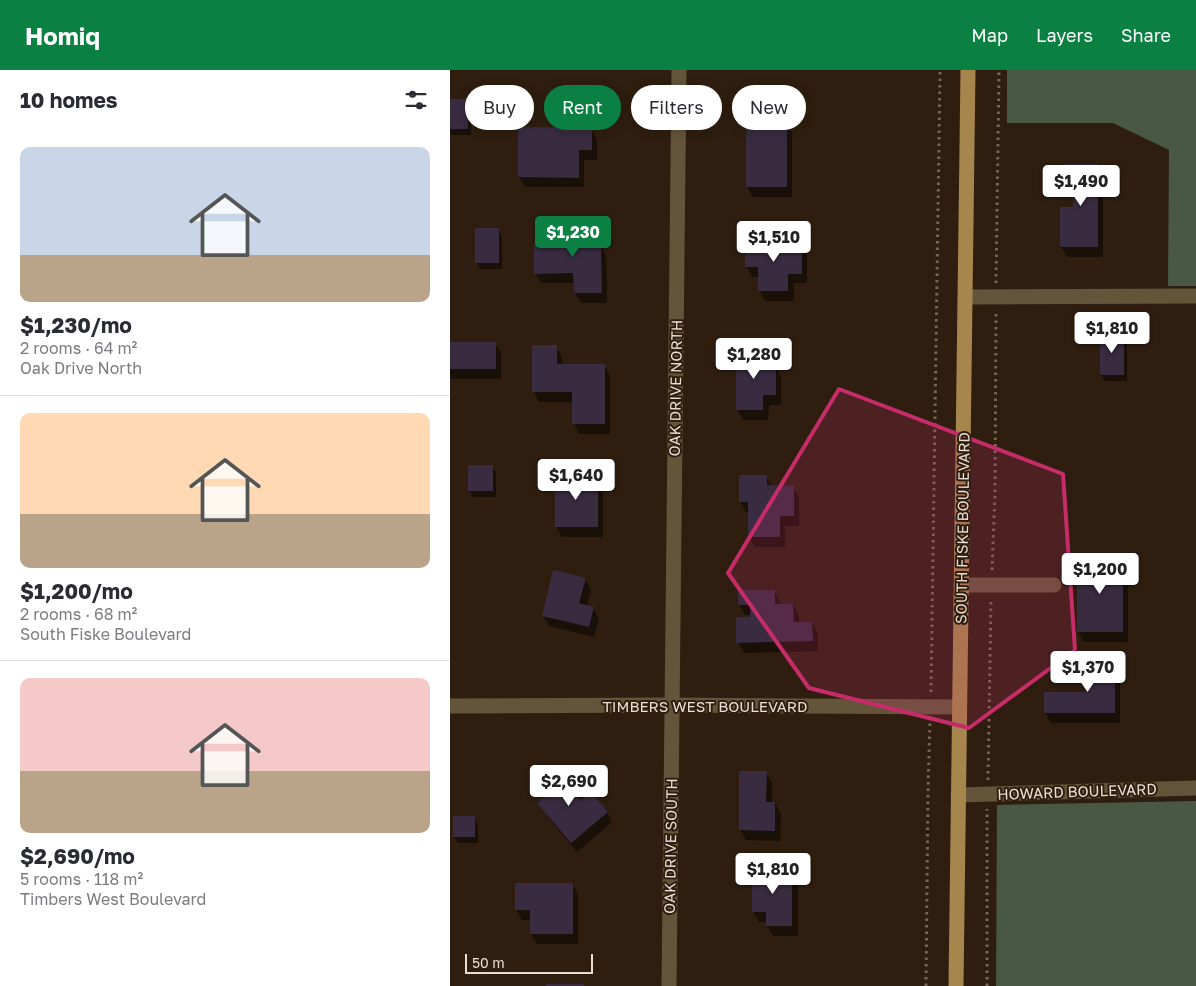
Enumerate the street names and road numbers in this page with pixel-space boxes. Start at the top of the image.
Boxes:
street label: OAK DRIVE NORTH [665,320,685,456]
street label: SOUTH FISKE BOULEVARD [951,432,973,624]
street label: TIMBERS WEST BOULEVARD [602,697,808,715]
street label: OAK DRIVE SOUTH [660,778,680,914]
street label: HOWARD BOULEVARD [997,779,1157,803]

